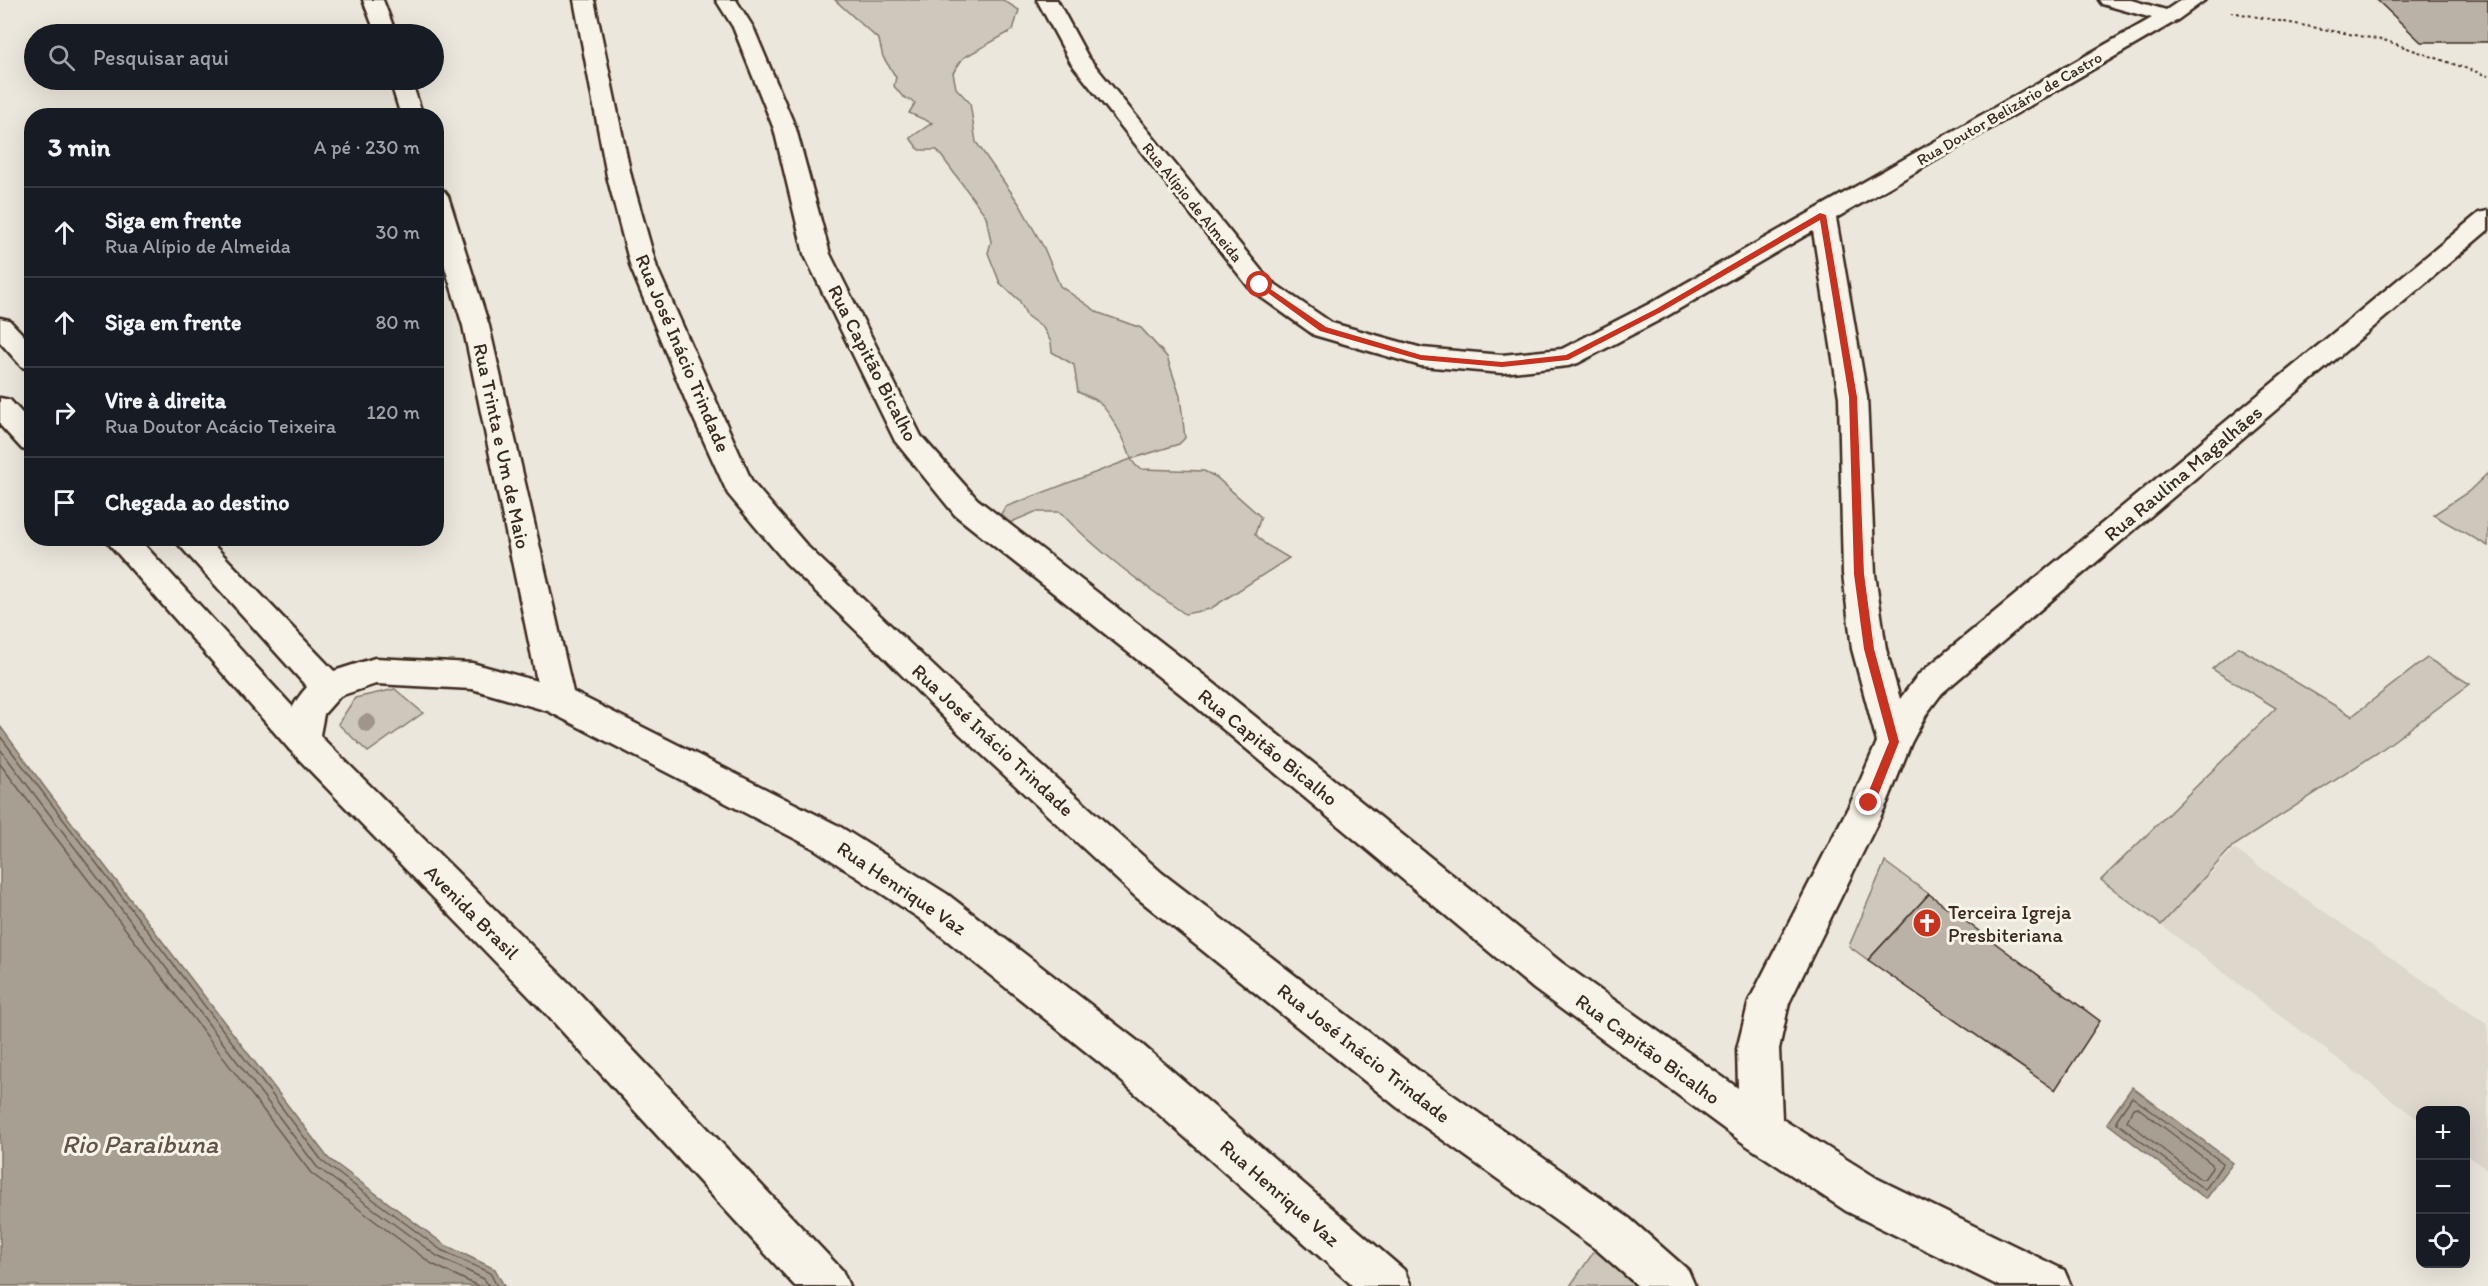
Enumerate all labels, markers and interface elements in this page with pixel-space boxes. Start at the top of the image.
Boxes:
search box [24,24,444,90]
icon: search [45,41,78,74]
text: Pesquisar aqui [93,44,229,71]
street label: Rua Doutor Belizário de Castro [1913,47,2105,169]
text: 3 min [48,131,110,163]
text: A pé · 230 m [314,135,420,159]
street label: Rua Alípio de Almeida [1138,139,1247,266]
text: Siga em frente [105,207,241,234]
icon: ahead [48,216,81,249]
text: 30 m [375,220,420,244]
text: Rua Alípio de Almeida [105,234,291,258]
street label: Rua José Inácio Trindade [630,250,736,456]
route start [1246,271,1272,297]
street label: Rua Capitão Bicalho [823,281,923,445]
icon: ahead [48,306,81,339]
text: Siga em frente [105,309,241,336]
text: 80 m [375,310,420,334]
street label: Rua Trinta e Um de Maio [468,341,536,551]
text: Vire à direita [105,387,226,414]
icon: right [48,396,81,429]
text: 120 m [367,400,420,424]
street label: Rua Raulina Magalhães [2099,400,2267,546]
text: Rua Doutor Acácio Teixeira [105,414,336,438]
icon: arrive [48,486,81,519]
text: Chegada ao destino [105,489,289,516]
street label: Rua José Inácio Trindade [907,659,1079,821]
street label: Rua Capitão Bicalho [1193,683,1343,811]
route end [1855,789,1881,815]
street label: Rua Henrique Vaz [833,836,972,941]
street label: Avenida Brasil [420,860,524,964]
place label: Terceira Igreja Presbiteriana [1948,900,2072,947]
church icon: Terceira Igreja Presbiteriana [1911,907,1943,939]
street label: Rua José Inácio Trindade [1273,978,1455,1128]
street label: Rua Capitão Bicalho [1571,988,1725,1110]
map controls [2416,1106,2470,1268]
button: + [2416,1106,2470,1160]
water label: Rio Paraibuna [62,1128,219,1160]
street label: Rua Henrique Vaz [1215,1134,1345,1252]
button: − [2416,1160,2470,1214]
button: locate [2416,1214,2470,1268]

